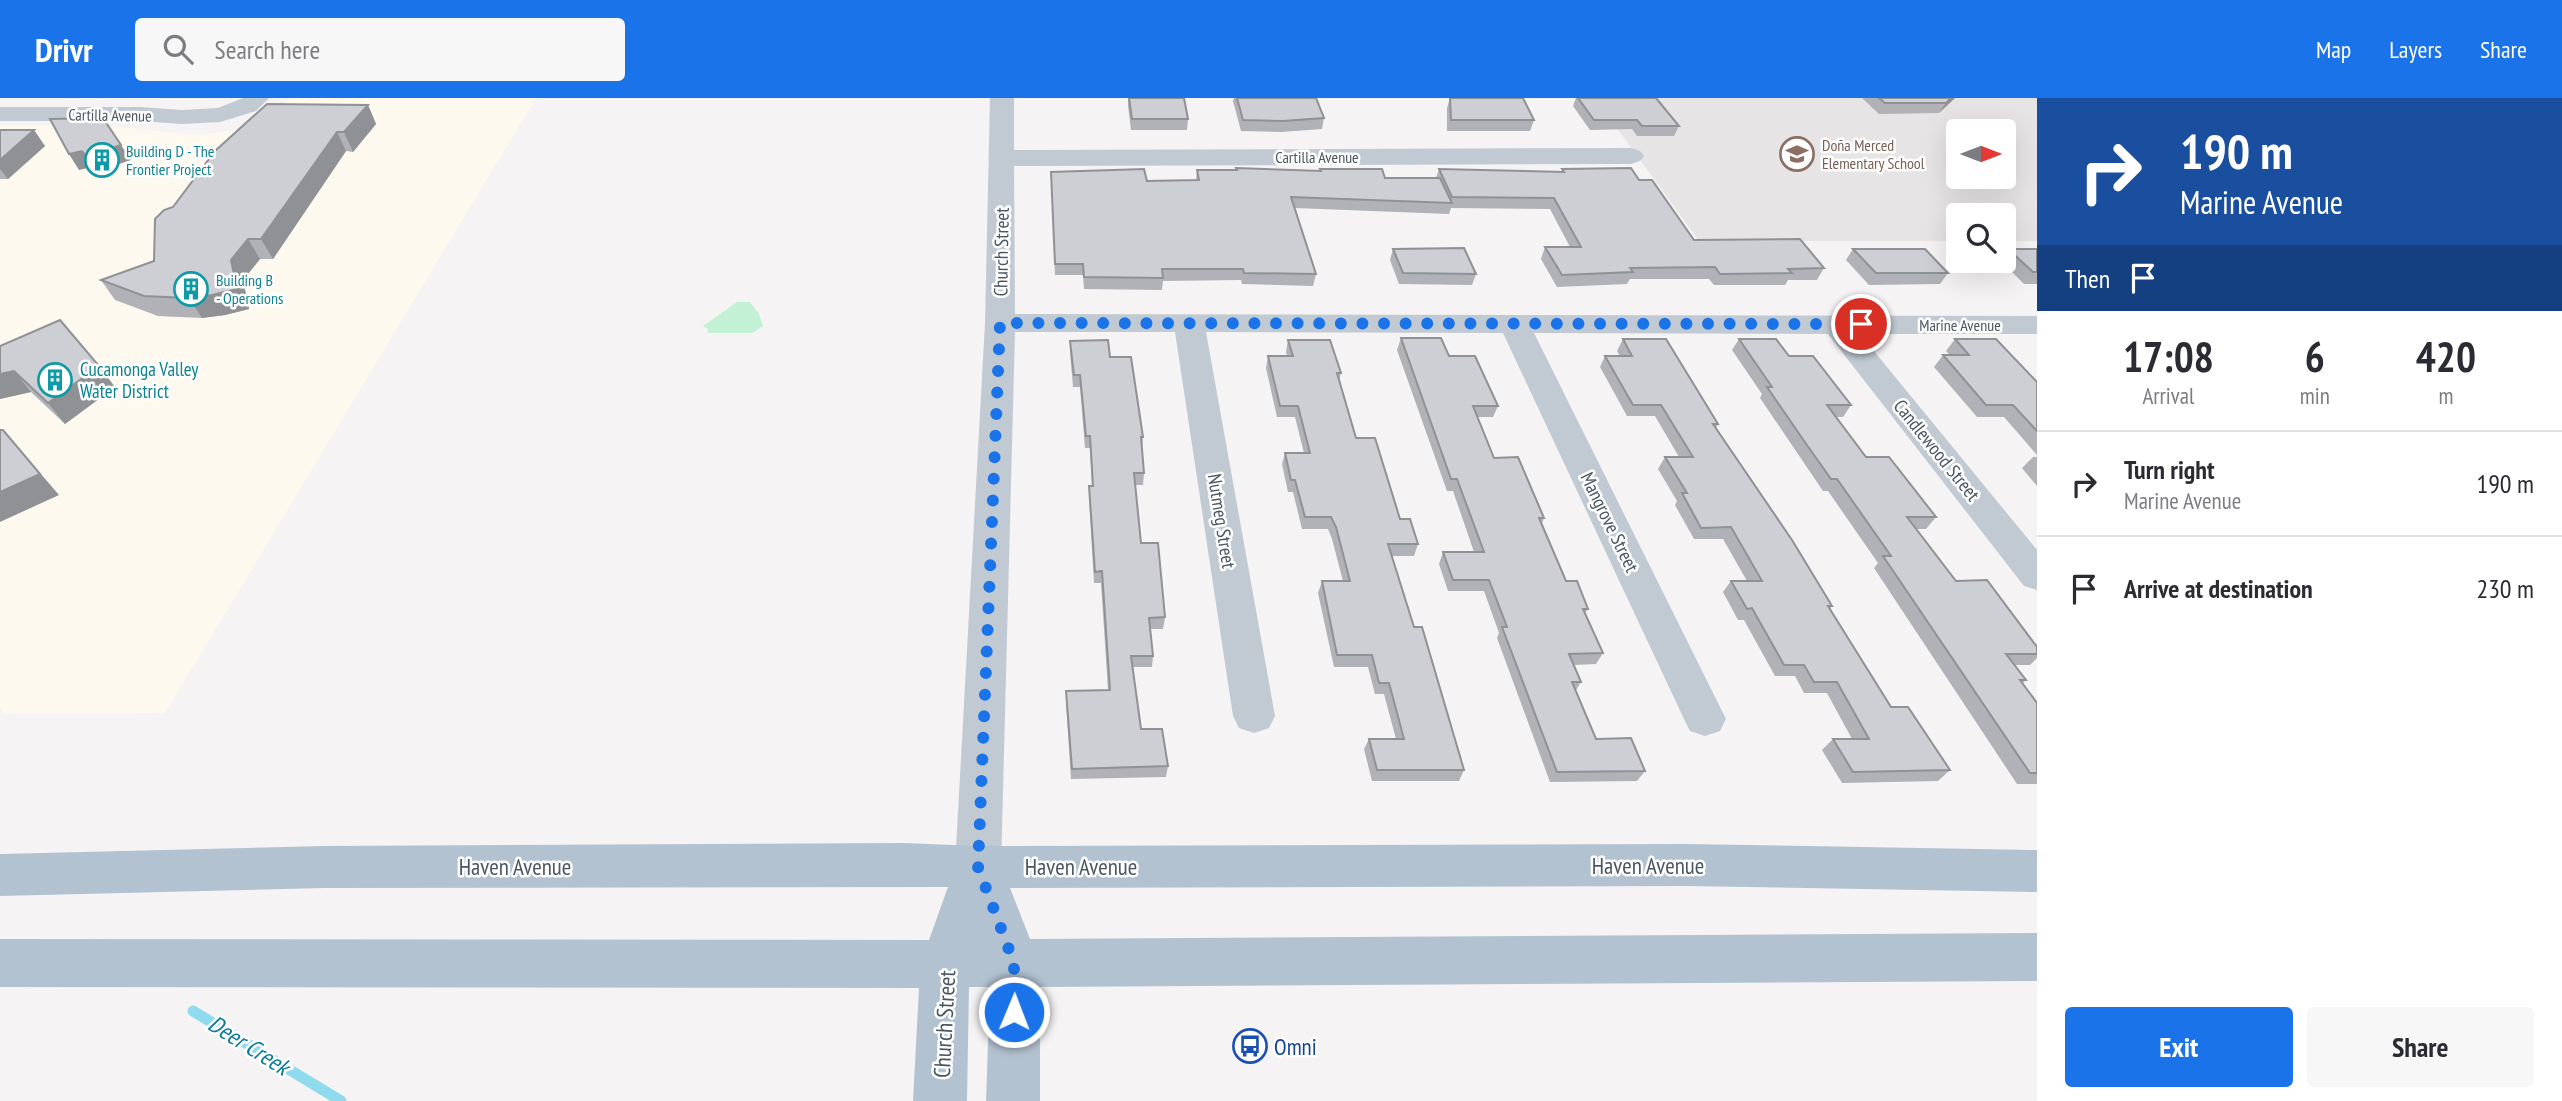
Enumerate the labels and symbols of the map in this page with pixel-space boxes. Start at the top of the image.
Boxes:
street label: Cartilla Avenue [68,104,152,126]
north arrow [1946,119,2016,189]
school or university icon: Doña Merced Elementary School [1778,135,1816,173]
place label: Doña Merced Elementary School [1822,135,1925,173]
building icon: Building D - The Frontier Project [83,141,121,179]
place label: Building D - The Frontier Project [126,141,214,179]
street label: Cartilla Avenue [1275,147,1359,167]
street label: Church Street [988,207,1014,297]
building icon: Building B - Operations [172,270,210,308]
place label: Building B - Operations [216,270,283,308]
pin [1831,294,1891,354]
street label: Marine Avenue [1919,315,2001,335]
place label: Cucamonga Valley Water District [80,357,199,403]
building icon: Cucamonga Valley Water District [36,361,74,399]
street label: Candlewood Street [1889,394,1986,506]
street label: Mangrove Street [1576,468,1645,577]
street label: Nutmeg Street [1203,472,1241,571]
street label: Haven Avenue [1592,851,1704,880]
street label: Haven Avenue [459,852,571,881]
street label: Haven Avenue [1025,852,1137,881]
street label: Church Street [927,969,961,1079]
position arrow [977,975,1051,1049]
water label: Deer Creek [203,1008,298,1083]
bus stop icon: Omni [1231,1027,1269,1065]
place label: Omni [1274,1032,1317,1061]

